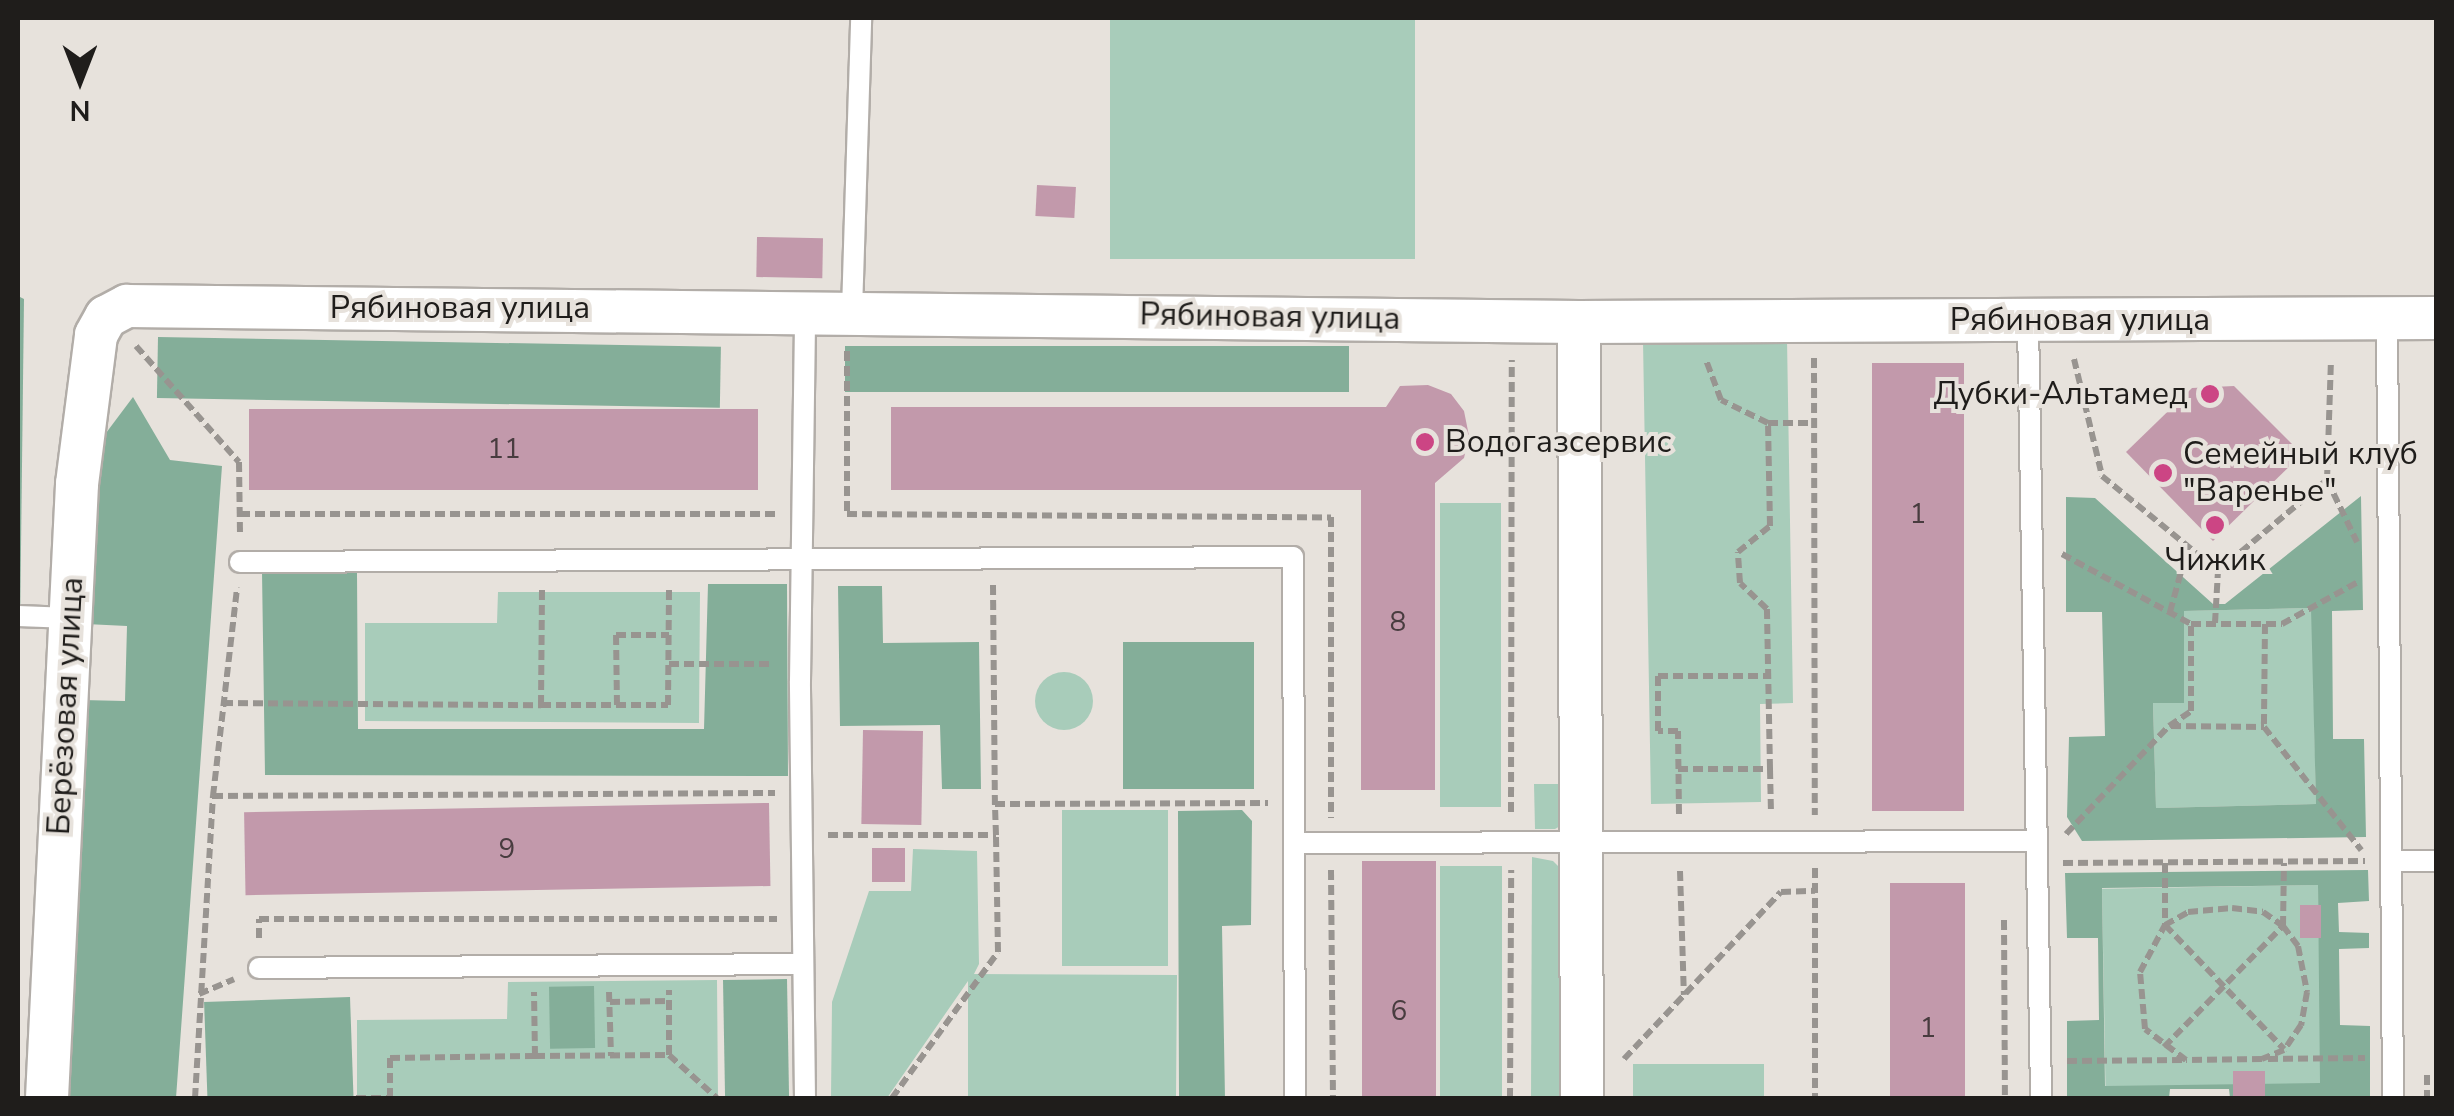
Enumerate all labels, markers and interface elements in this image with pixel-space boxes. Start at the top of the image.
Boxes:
north arrow [30,30,130,130]
text: N [70,91,90,129]
street label: Рябиновая улица [330,289,590,327]
street label: Рябиновая улица [1139,296,1401,338]
street label: Рябиновая улица [1950,301,2210,339]
place label: Дубки-Альтамед [1933,375,2188,413]
marker: Дубки-Альтамед [2197,381,2223,407]
place label: Водогазсервис [1445,423,1672,461]
marker: Водогазсервис [1414,431,1436,453]
house number: 11 [487,432,521,466]
place label: Семейный клуб "Варенье" [2183,436,2418,511]
marker: Семейный клуб "Варенье" [2152,462,2174,484]
house number: 1 [1910,497,1926,531]
marker: Чижик [2204,514,2226,536]
place label: Чижик [2165,541,2265,579]
street label: Берёзовая улица [40,576,92,836]
house number: 8 [1390,605,1406,639]
house number: 9 [499,832,515,866]
house number: 6 [1391,994,1407,1028]
house number: 1 [1920,1011,1936,1045]

